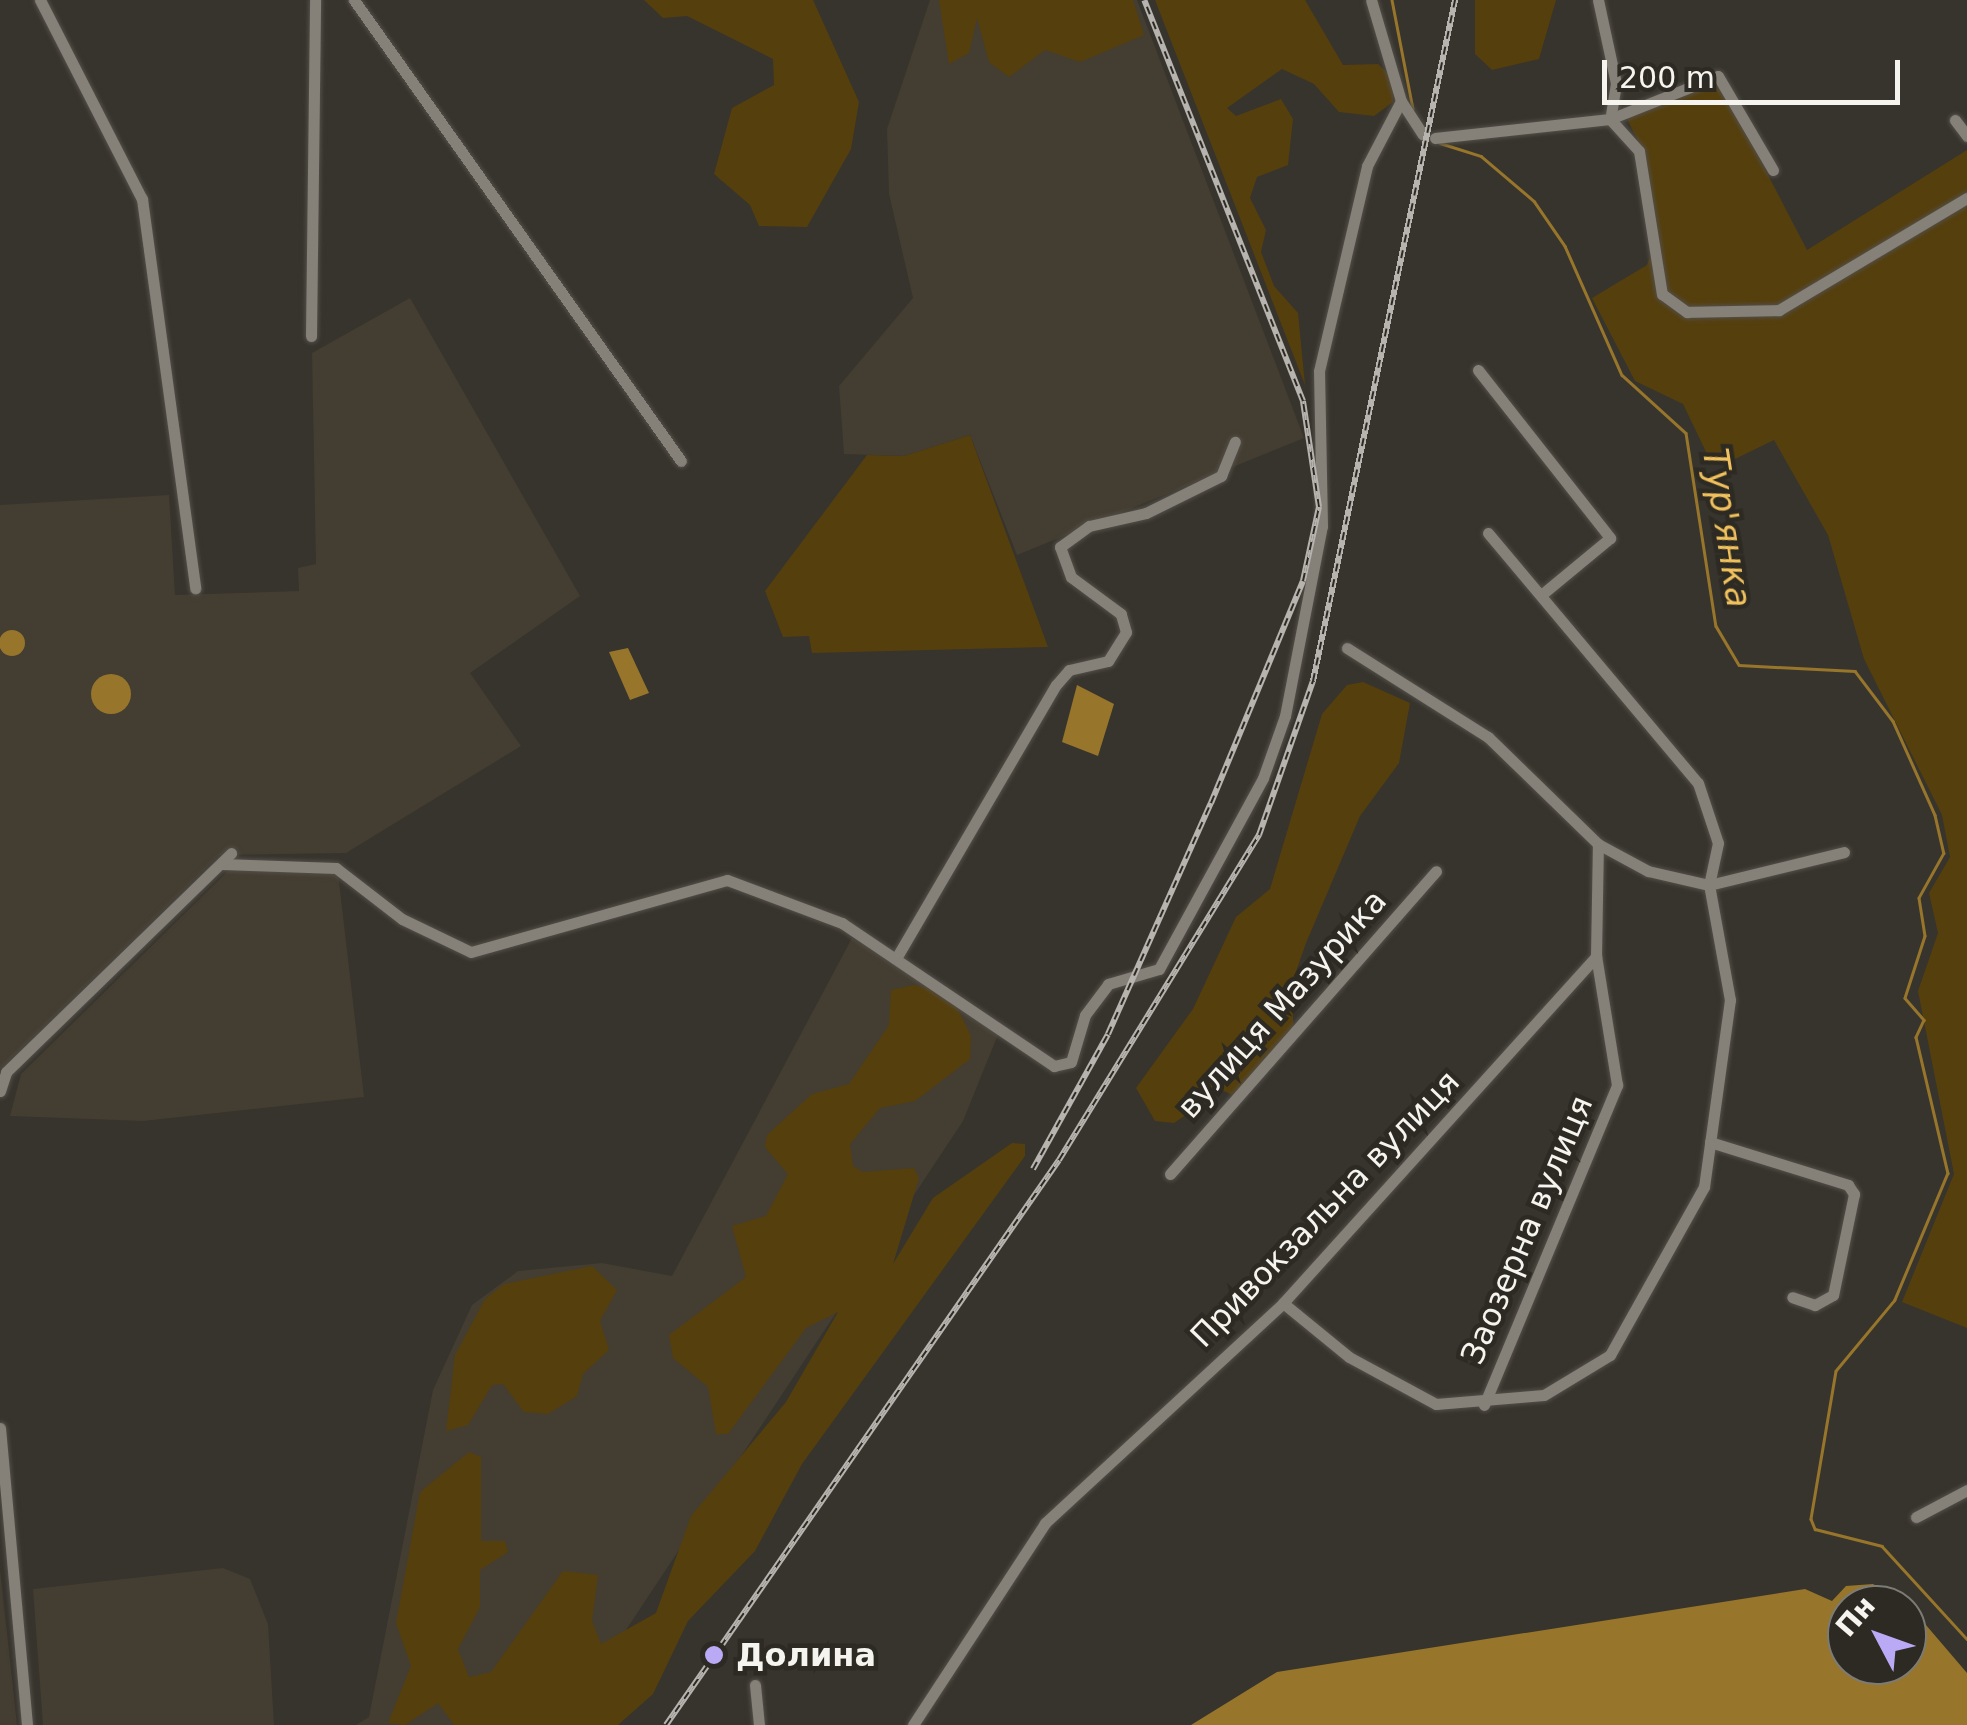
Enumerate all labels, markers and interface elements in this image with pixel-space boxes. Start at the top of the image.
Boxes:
scale bar [1607,40,1904,102]
text: 200 m [1619,60,1715,95]
water label: Тур'янка [1694,445,1760,611]
street label: вулиця Мазурика [1170,882,1394,1126]
street label: Привокзальна вулиця [1183,1063,1467,1355]
street label: Заозерна вулиця [1453,1090,1601,1370]
north arrow [1827,1585,1927,1685]
text: Пн [1829,1589,1882,1643]
place label: Долина [736,1636,876,1674]
marker: Долина [701,1642,727,1668]

